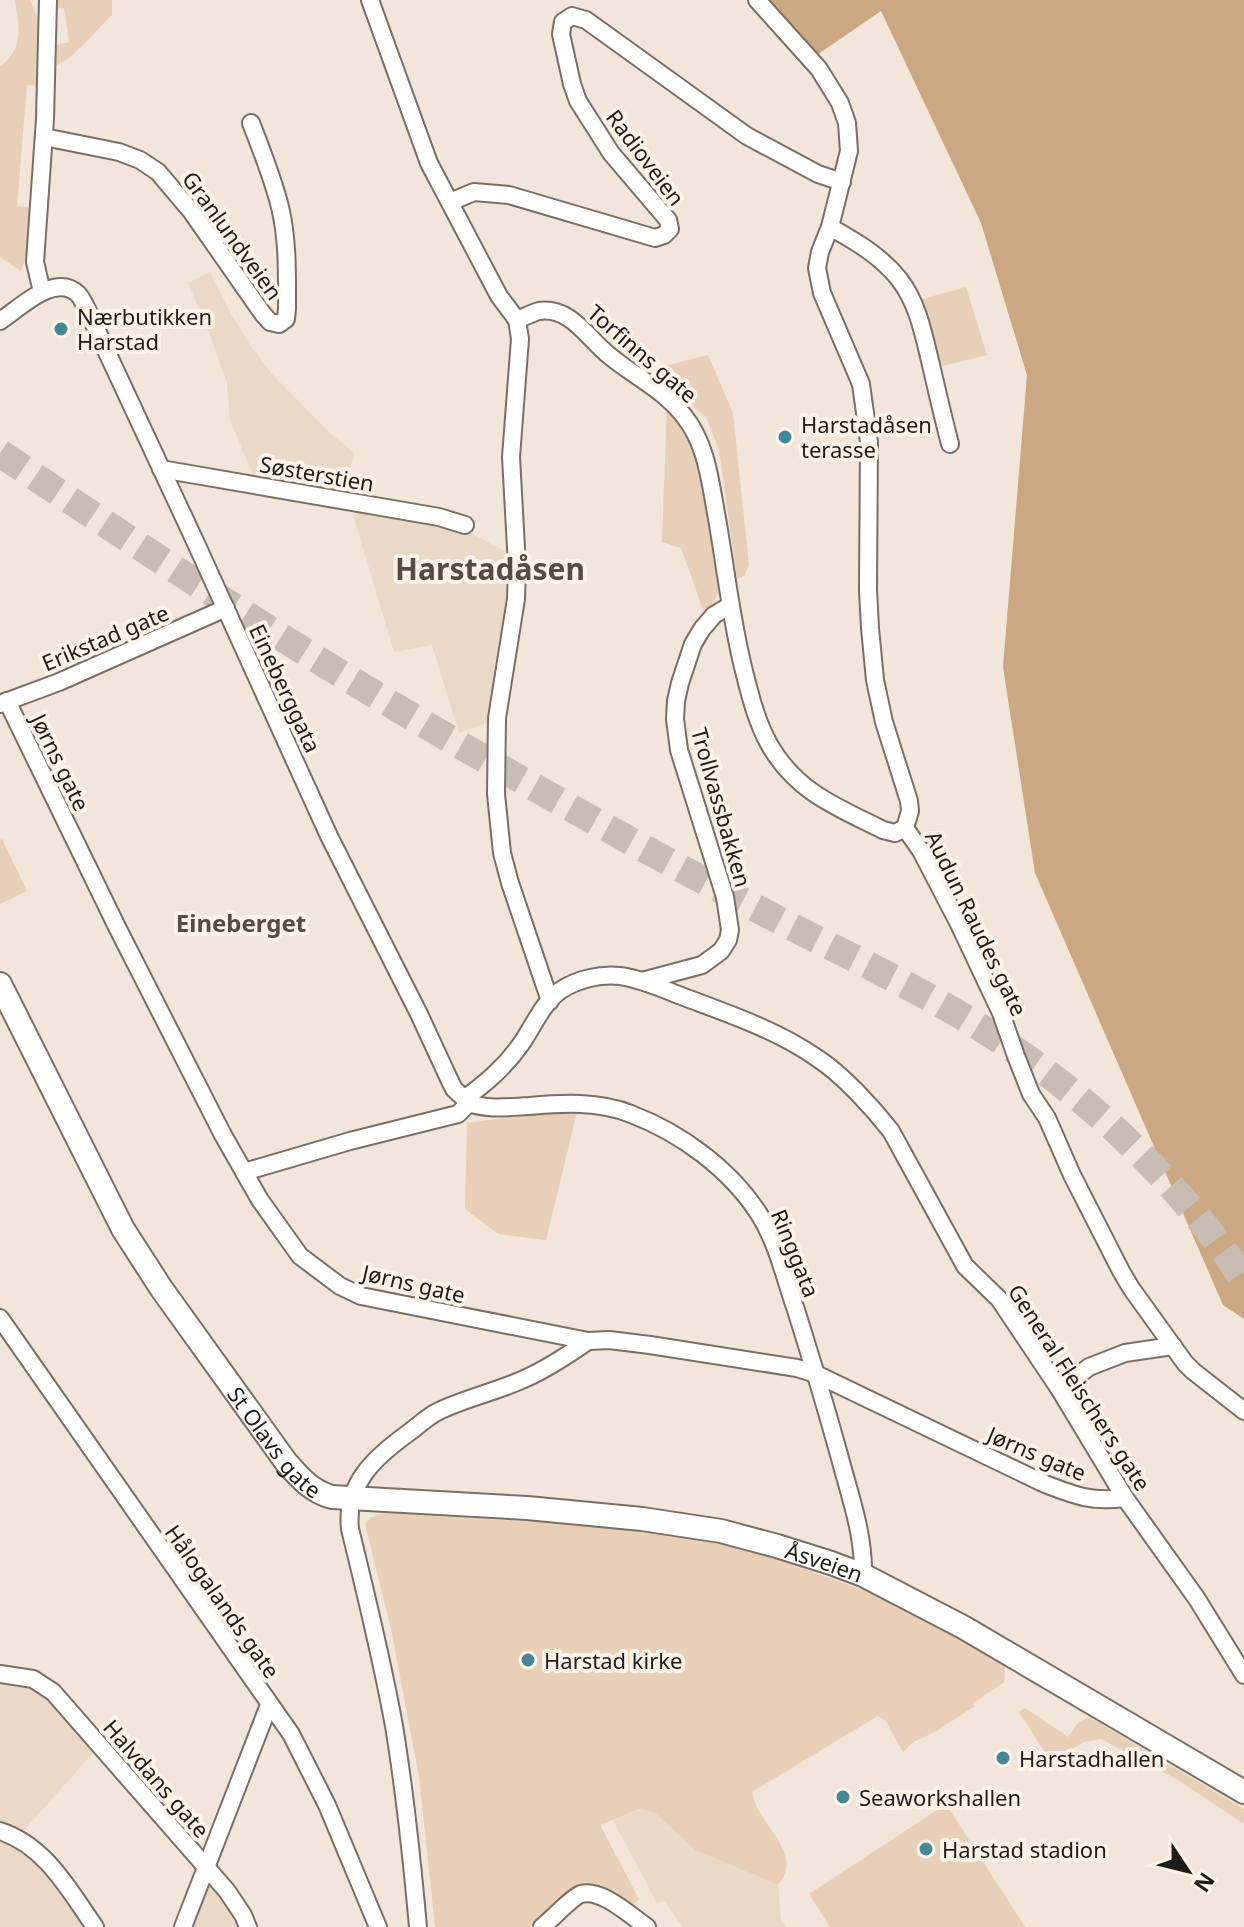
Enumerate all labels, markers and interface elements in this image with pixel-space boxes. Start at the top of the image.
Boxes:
street label: Radioveien [600,103,692,211]
street label: Granlundveien [176,165,290,305]
street label: Torfinns gate [582,297,704,409]
place label: Nærbutikken Harstad [77,301,212,356]
marker: Nærbutikken Harstad [52,320,70,338]
place label: Harstadåsen terasse [801,409,932,464]
marker: Harstadåsen terasse [776,428,794,446]
street label: Søsterstien [258,448,376,498]
district label: Harstadåsen [395,548,585,589]
street label: Erikstad gate [37,597,173,677]
street label: Eineberggata [243,619,329,757]
street label: Jørns gate [24,707,97,816]
street label: Trollvassbakken [685,724,759,890]
street label: Audun Raudes gate [919,826,1035,1020]
district label: Eineberget [176,906,306,939]
street label: Ringgata [765,1204,827,1302]
street label: Jørns gate [358,1256,468,1309]
street label: General Fleischers gate [1002,1278,1158,1496]
street label: St Olavs gate [221,1380,327,1505]
street label: Jørns gate [981,1418,1091,1487]
street label: Hålogalands gate [159,1518,287,1684]
street label: Åsveien [782,1535,867,1589]
place label: Harstad kirke [544,1645,682,1675]
marker: Harstad kirke [519,1651,537,1669]
street label: Halvdans gate [97,1713,217,1843]
place label: Harstadhallen [1019,1743,1164,1773]
marker: Harstadhallen [994,1749,1012,1767]
place label: Seaworkshallen [859,1782,1021,1812]
marker: Seaworkshallen [834,1788,852,1806]
north arrow [1148,1831,1228,1911]
place label: Harstad stadion [942,1834,1107,1864]
marker: Harstad stadion [917,1840,935,1858]
text: N [1188,1867,1223,1899]

